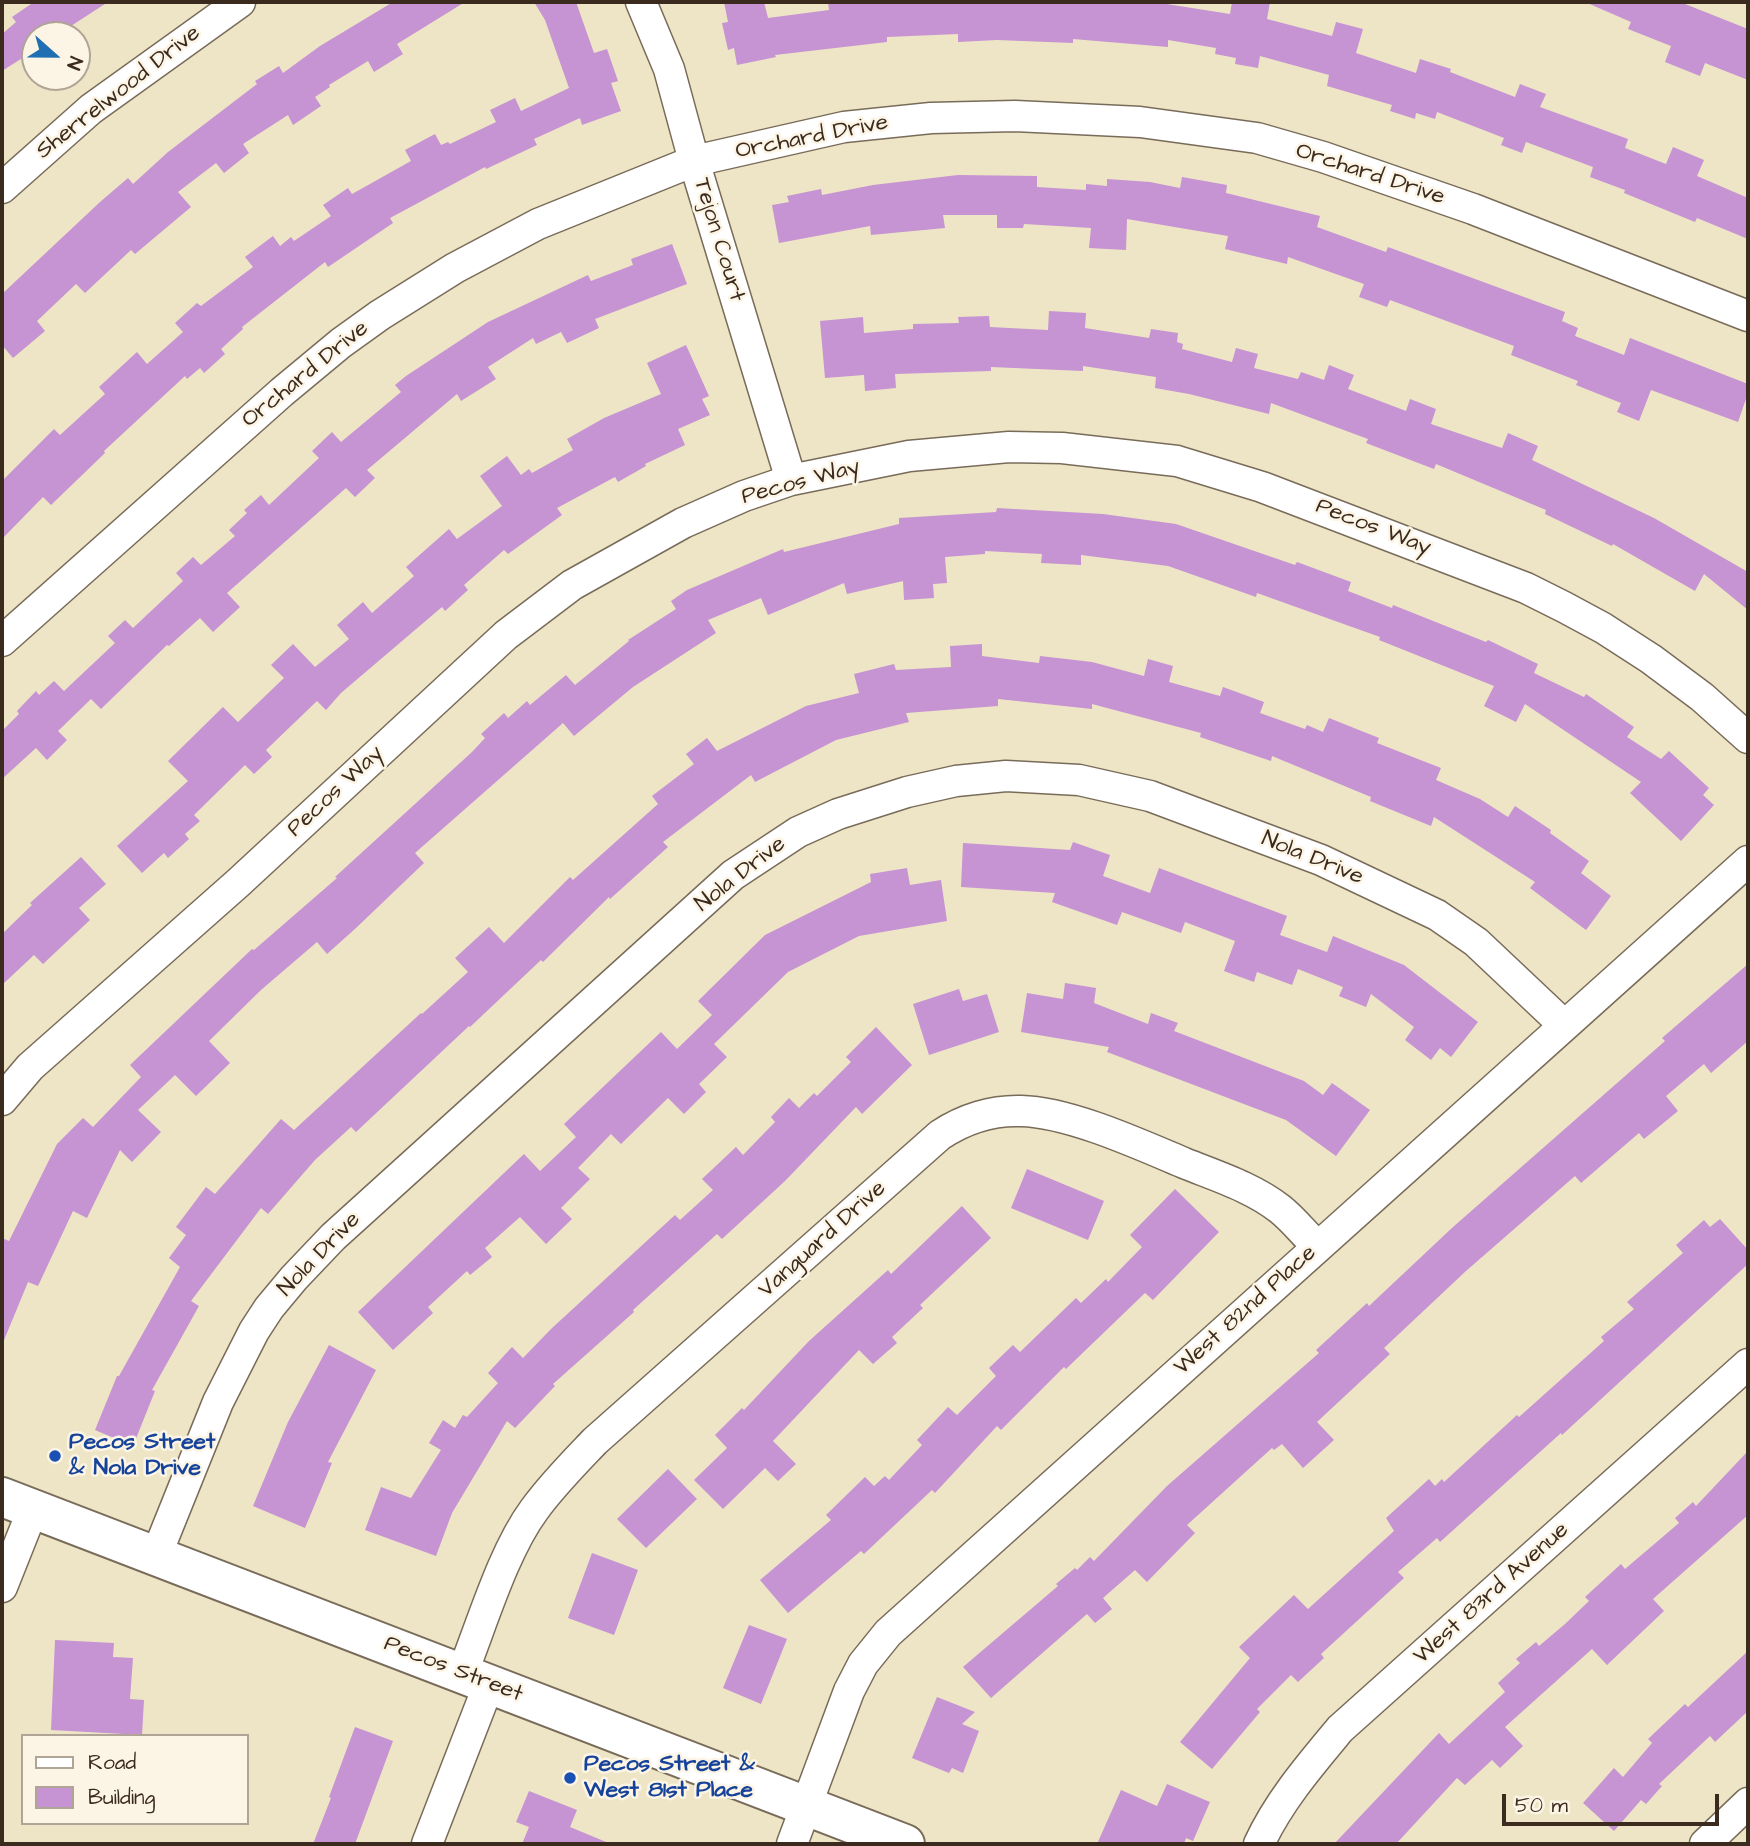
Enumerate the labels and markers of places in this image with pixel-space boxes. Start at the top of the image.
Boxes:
place label: Pecos Street & Nola Drive [69,1429,215,1483]
marker: Pecos Street & Nola Drive [47,1448,63,1464]
place label: Pecos Street & West 81st Place [584,1751,755,1805]
marker: Pecos Street & West 81st Place [562,1770,578,1786]

